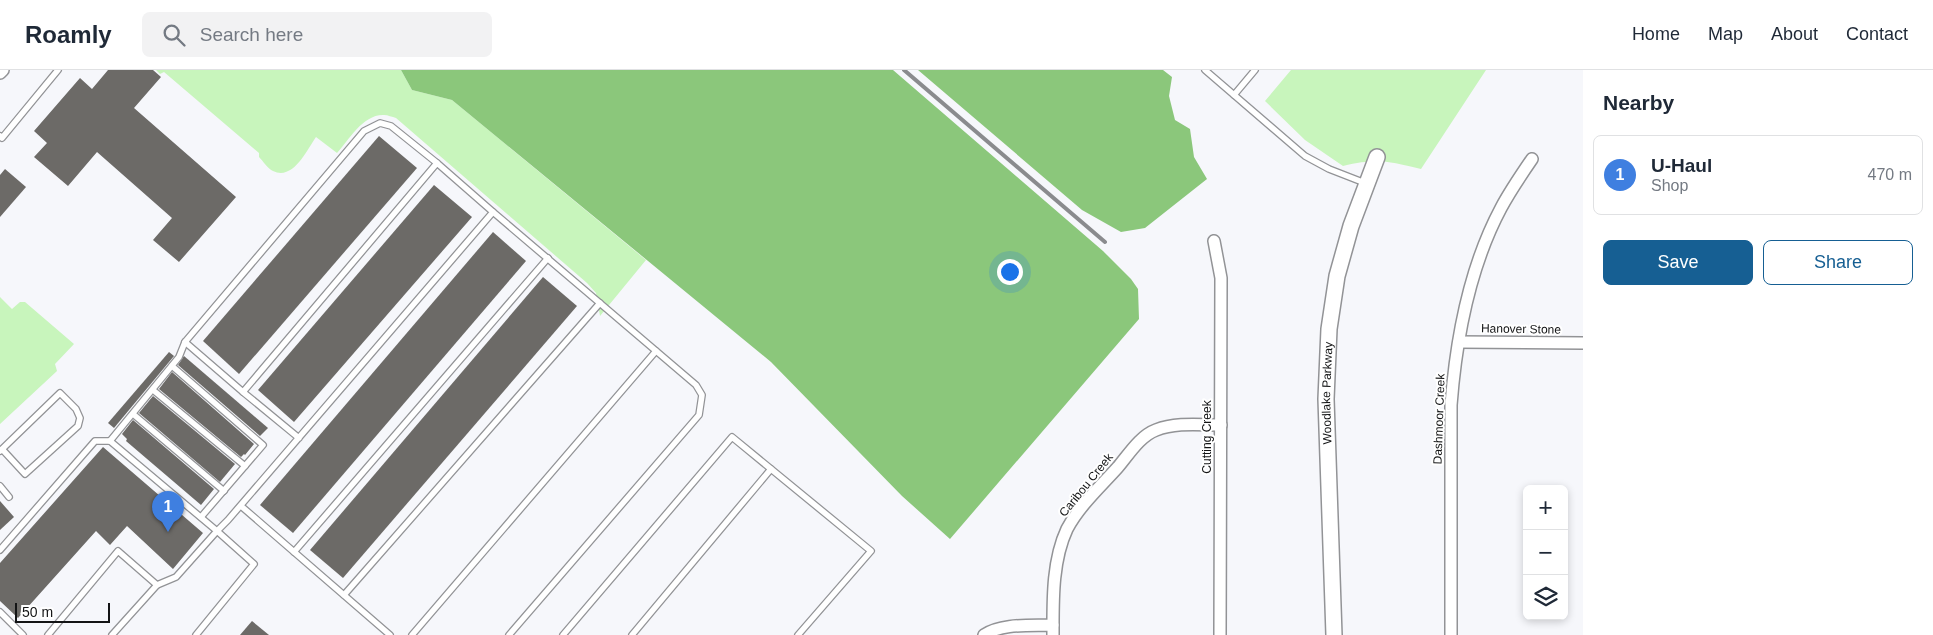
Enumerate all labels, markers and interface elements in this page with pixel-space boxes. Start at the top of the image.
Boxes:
search box [142,12,492,57]
text: Roamly [25,21,112,48]
icon: search [160,21,188,49]
text: Search here [200,24,303,45]
text: Home [1632,24,1680,44]
text: Map [1708,24,1743,44]
text: About [1771,24,1818,44]
text: Contact [1846,24,1908,44]
text: Nearby [1603,91,1674,114]
text: U-Haul [1651,155,1712,176]
text: 1 [1616,166,1624,183]
text: 470 m [1868,166,1912,183]
text: Shop [1651,177,1688,194]
button: Save [1603,240,1753,285]
button: Share [1763,240,1913,285]
your location [997,259,1023,285]
street label: Hanover Stone [1481,321,1561,337]
street label: Woodlake Parkway [1319,342,1335,445]
street label: Dashmoor Creek [1430,372,1448,465]
street label: Cutting Creek [1200,399,1214,474]
street label: Caribou Creek [1056,450,1116,519]
map controls [1523,485,1568,620]
button: + [1523,485,1568,530]
pin: 1 [152,491,184,532]
button: − [1523,530,1568,575]
button: layers [1523,575,1568,620]
scale bar [15,600,110,623]
text: 50 m [22,604,53,620]

